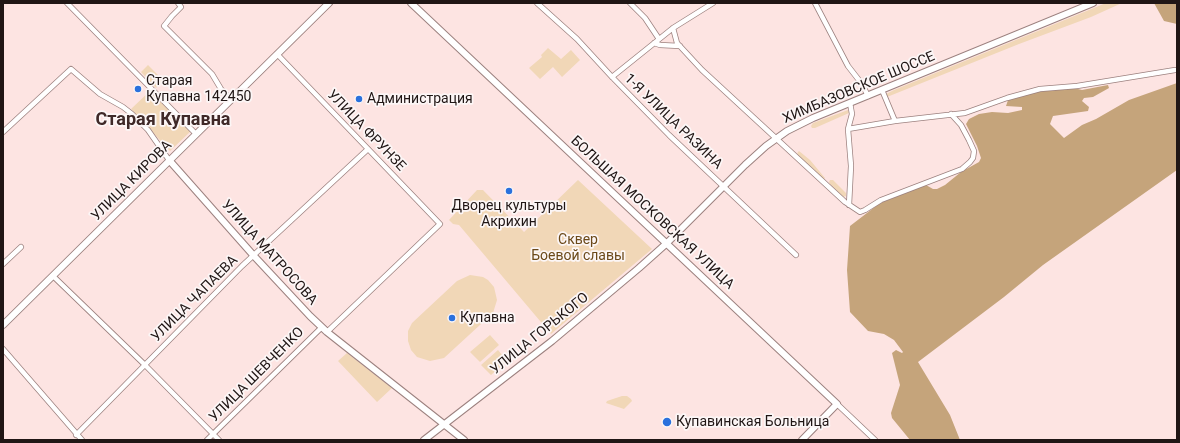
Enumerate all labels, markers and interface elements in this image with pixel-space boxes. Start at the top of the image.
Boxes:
street label: ХИМБАЗОВСКОЕ ШОССЕ [780,48,938,128]
street label: 1-Я УЛИЦА РАЗИНА [620,71,726,173]
place label: Старая Купавна 142450 [146,73,251,106]
marker: Старая Купавна 142450 [133,84,143,94]
street label: УЛИЦА ФРУНЗЕ [323,87,409,175]
place label: Администрация [367,91,473,107]
marker: Администрация [354,94,364,104]
district label: Старая Купавна [96,109,230,131]
street label: БОЛЬШАЯ МОСКОВСКАЯ УЛИЦА [567,133,737,293]
street label: УЛИЦА КИРОВА [88,137,176,225]
marker: Дворец культуры Акрихин [504,186,514,196]
street label: УЛИЦА МАТРОСОВА [217,197,321,309]
place label: Дворец культуры Акрихин [452,198,566,230]
park label: Сквер Боевой славы [531,232,625,264]
street label: УЛИЦА ЧАПАЕВА [148,252,242,346]
street label: УЛИЦА ГОРЬКОГО [488,289,592,379]
place label: Купавна [460,310,515,326]
marker: Купавна [447,313,457,323]
street label: УЛИЦА ШЕВЧЕНКО [206,324,308,426]
place label: Купавинская Больница [676,414,829,430]
marker: Купавинская Больница [661,416,673,428]

